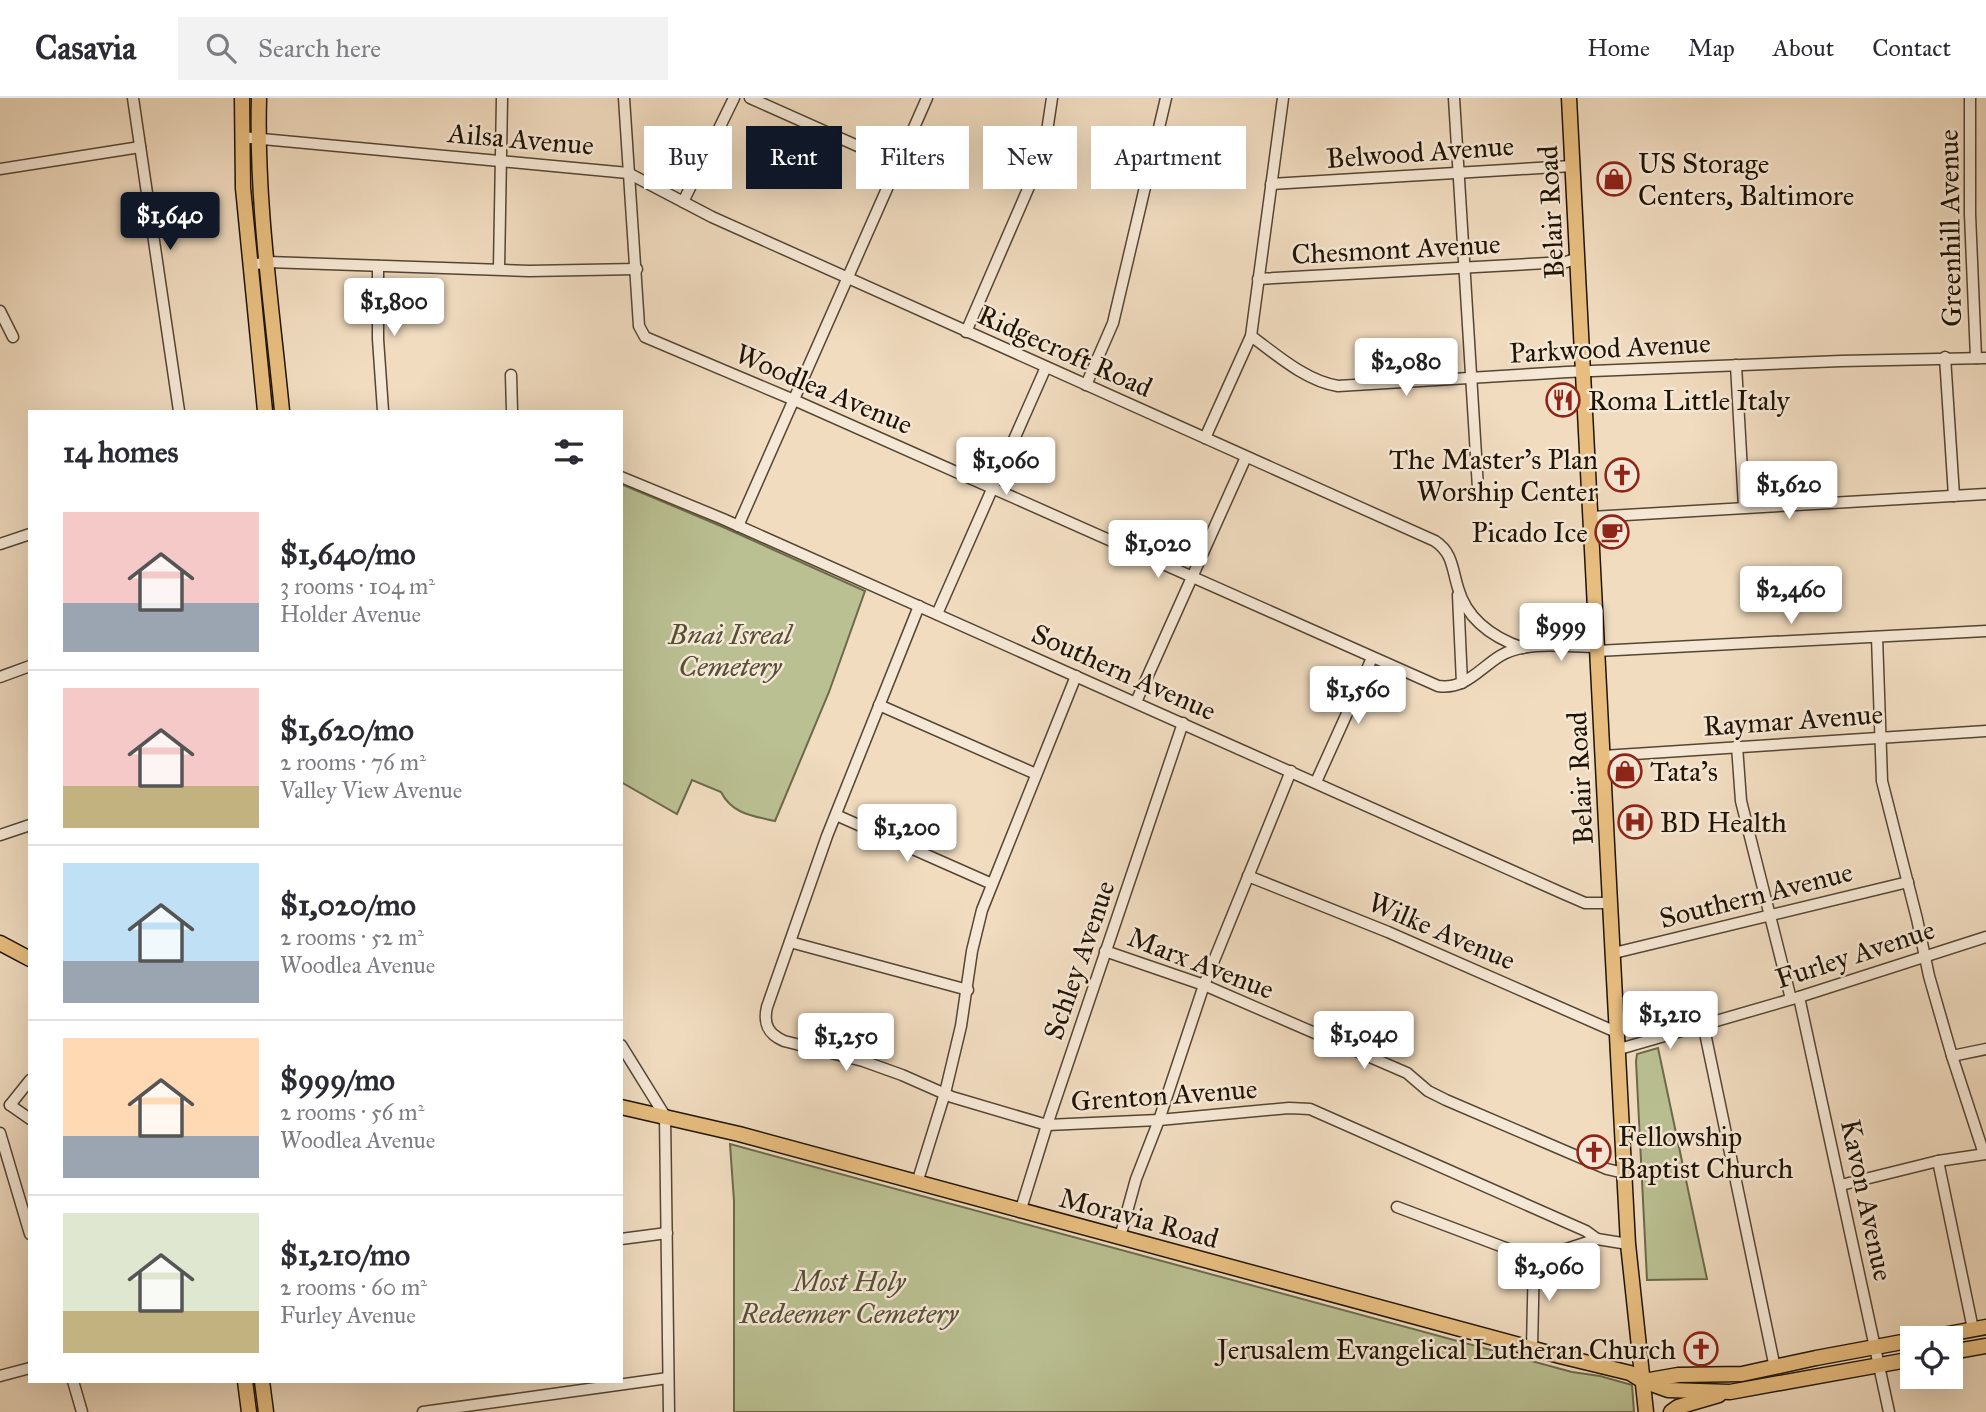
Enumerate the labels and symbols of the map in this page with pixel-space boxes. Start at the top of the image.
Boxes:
street label: Ailsa Avenue [446,115,595,163]
street label: Belwood Avenue [1325,128,1515,176]
street label: Greenhill Avenue [1931,129,1969,327]
street label: Belair Road [1530,144,1572,280]
place label: US Storage Centers, Baltimore [1638,146,1854,213]
shop icon: US Storage Centers, Baltimore [1595,160,1633,198]
pin: $1,640 [113,192,227,252]
street label: Chesmont Avenue [1291,226,1501,272]
pin: $1,800 [337,278,451,338]
street label: Ridgecroft Road [972,297,1158,405]
street label: Parkwood Avenue [1508,325,1712,371]
street label: Woodlea Avenue [730,336,918,442]
pin: $2,080 [1349,338,1463,398]
restaurant icon: Roma Little Italy [1544,381,1582,419]
place label: Roma Little Italy [1588,383,1791,418]
pin: $1,060 [949,438,1063,497]
place label: The Master's Plan Worship Center [1389,442,1598,509]
church icon: The Master's Plan Worship Center [1603,456,1641,494]
pin: $1,620 [1732,462,1846,521]
cafe icon: Picado Ice [1593,513,1631,551]
place label: Picado Ice [1471,515,1588,550]
pin: $1,020 [1101,520,1215,580]
pin: $2,460 [1734,566,1848,626]
pin: $999 [1520,603,1602,663]
street label: Southern Avenue [1026,616,1222,728]
park label: Bnai Isreal Cemetery [667,617,794,684]
pin: $1,560 [1301,666,1415,726]
street label: Raymar Avenue [1702,696,1884,744]
street label: Belair Road [1559,710,1601,846]
shop icon: Tata's [1606,752,1644,790]
place label: Tata's [1650,754,1718,789]
hospital icon: BD Health [1616,803,1654,841]
pin: $1,200 [850,804,964,864]
place label: BD Health [1660,805,1787,840]
street label: Southern Avenue [1656,854,1856,936]
street label: Schley Avenue [1035,876,1123,1044]
street label: Wilke Avenue [1363,884,1521,978]
street label: Furley Avenue [1771,912,1939,996]
street label: Marx Avenue [1123,919,1279,1007]
pin: $1,210 [1613,992,1727,1051]
pin: $1,040 [1307,1012,1421,1071]
pin: $1,250 [789,1014,903,1073]
street label: Grenton Avenue [1070,1071,1258,1119]
street label: Kavon Avenue [1833,1116,1901,1284]
place label: Fellowship Baptist Church [1618,1119,1794,1186]
church icon: Fellowship Baptist Church [1575,1133,1613,1171]
street label: Moravia Road [1055,1180,1223,1256]
pin: $2,060 [1492,1244,1606,1303]
park label: Most Holy Redeemer Cemetery [739,1264,960,1331]
church icon: Jerusalem Evangelical Lutheran Church [1682,1330,1720,1368]
place label: Jerusalem Evangelical Lutheran Church [1214,1332,1676,1367]

